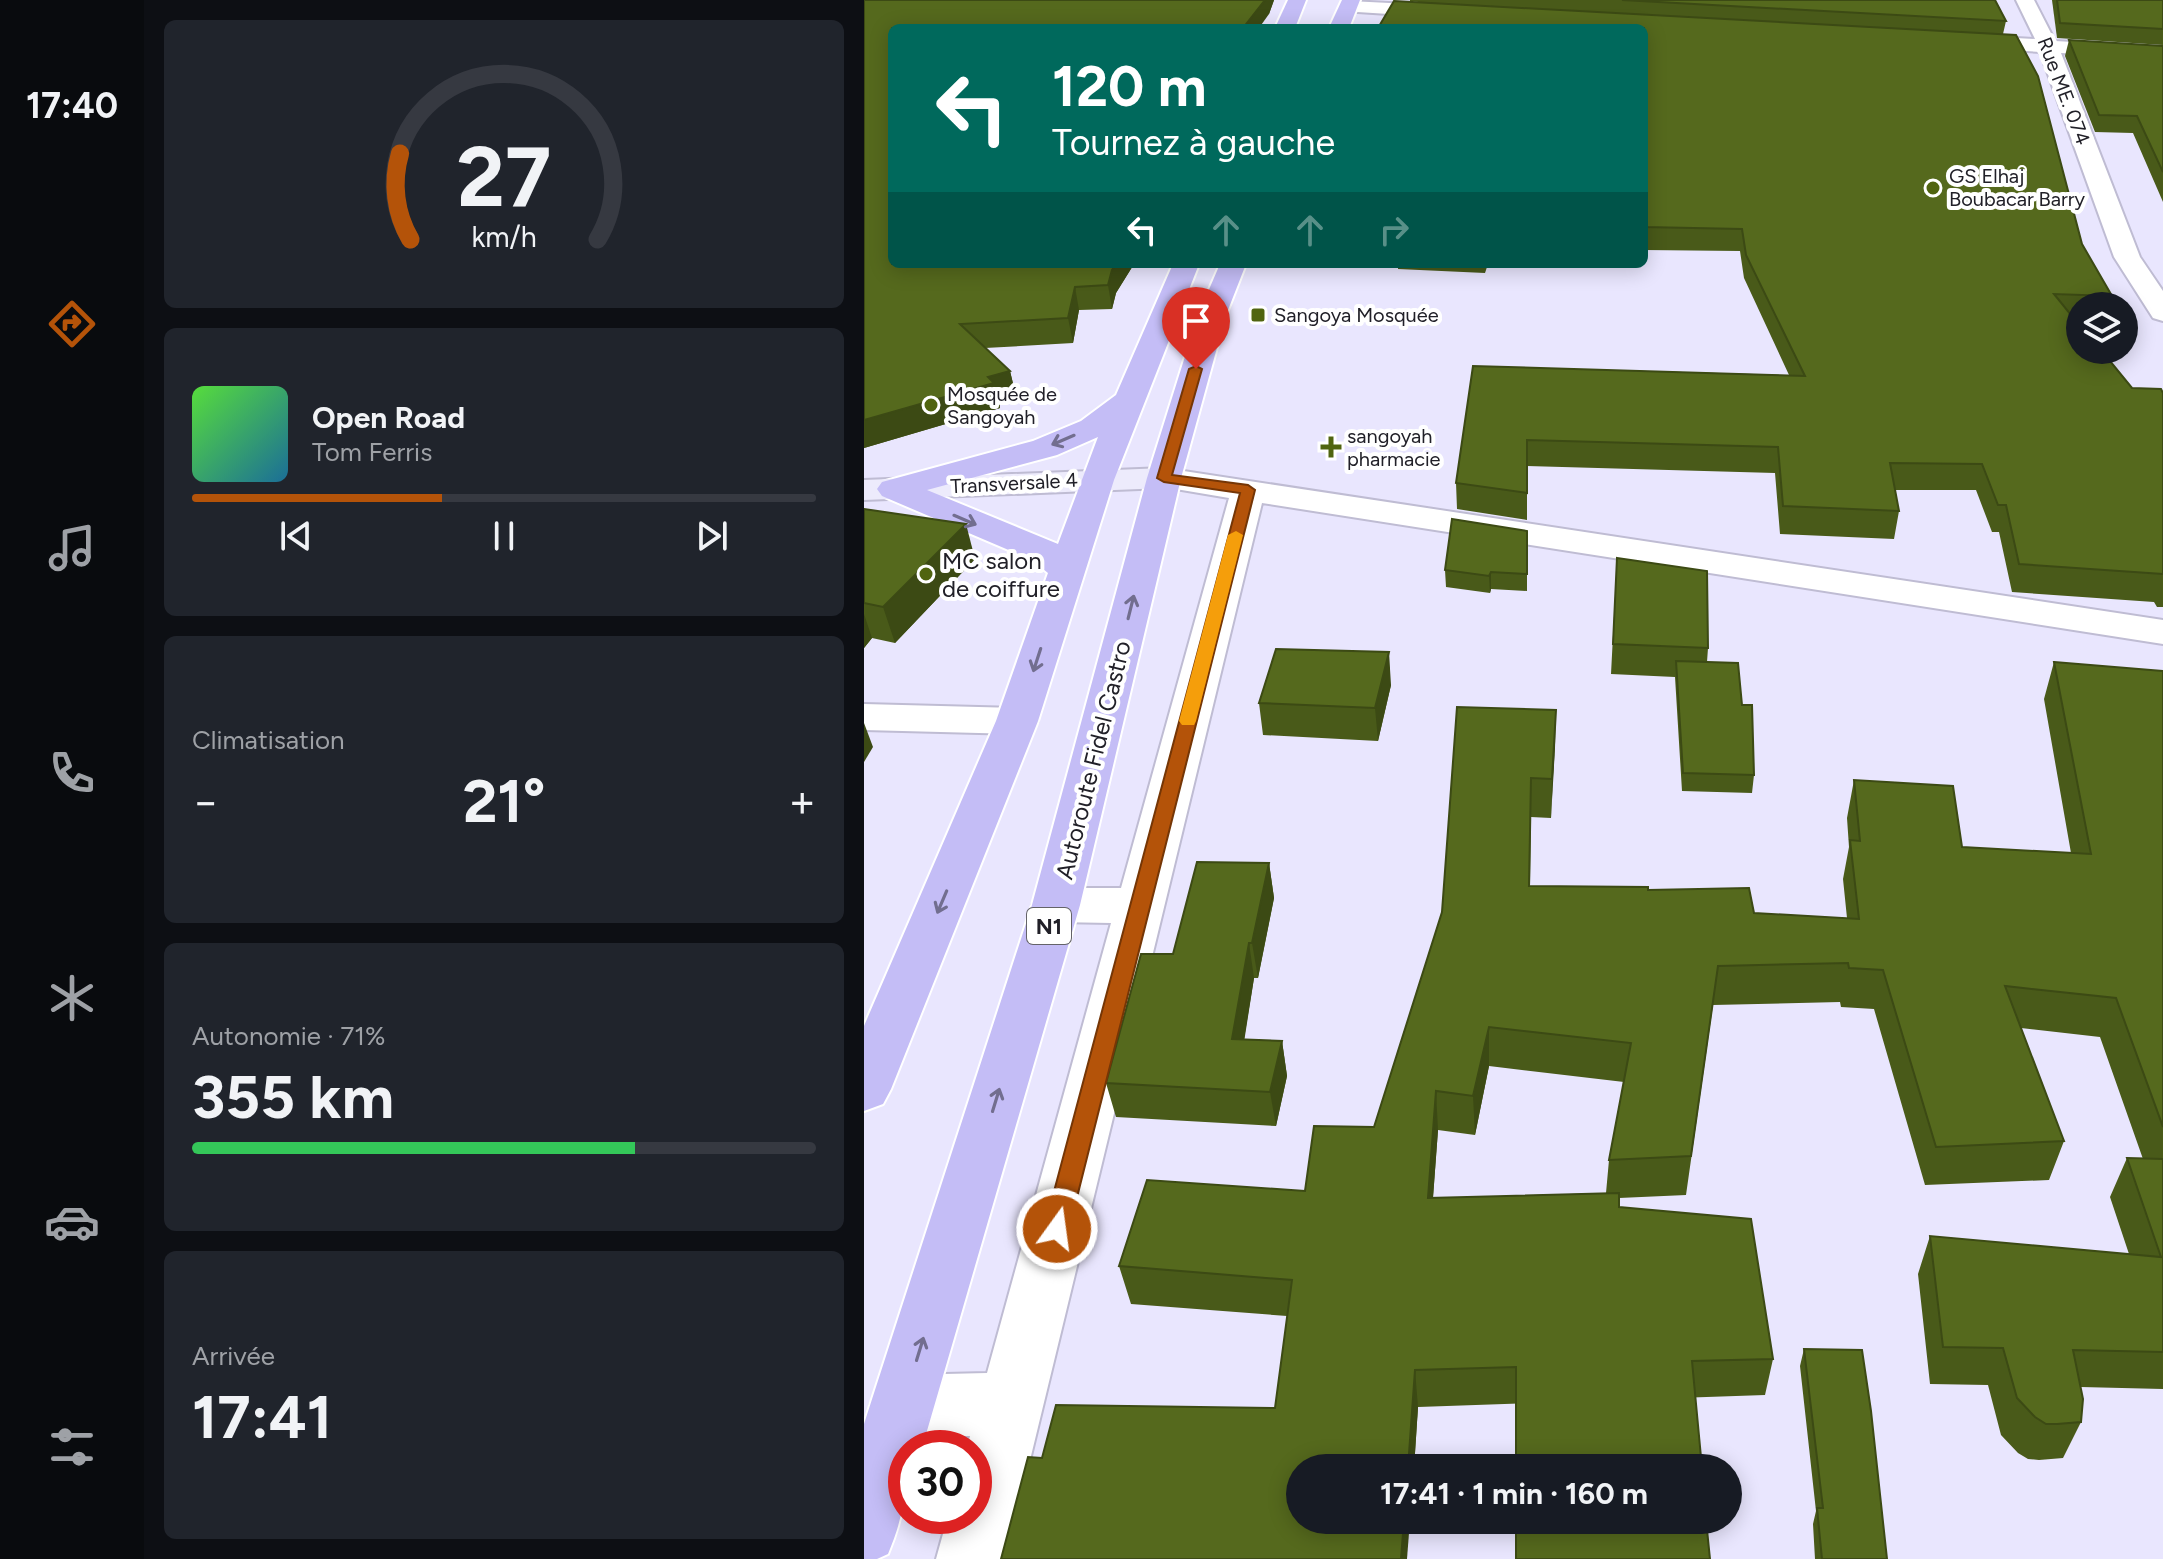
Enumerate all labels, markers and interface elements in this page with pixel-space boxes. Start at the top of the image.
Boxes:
street label: Rue ME. 074 [2032,34,2096,148]
text: 120 m [1052,53,1207,120]
icon: left [920,56,1024,160]
text: 17:40 [26,84,118,127]
text: Tournez à gauche [1052,121,1335,164]
text: 27 [457,126,551,226]
place label: GS Elhaj Boubacar Barry [1949,164,2086,211]
marker: GS Elhaj Boubacar Barry [1924,179,1942,197]
icon: left [1120,208,1164,252]
icon: ahead [1204,208,1248,252]
icon: ahead [1288,208,1332,252]
icon: right [1372,208,1416,252]
text: km/h [471,220,537,254]
pin [1162,287,1230,369]
map controls [2066,292,2138,364]
button: layers [2066,292,2138,364]
icon: directions [44,296,100,352]
icon: arrive [1174,299,1218,343]
place label: Sangoya Mosquée [1274,303,1439,327]
marker: Sangoya Mosquée [1249,306,1267,324]
place label: Mosquée de Sangoyah [947,382,1057,429]
marker: Mosquée de Sangoyah [922,396,940,414]
text: Open Road [312,399,465,436]
place label: sangoyah pharmacie [1347,424,1441,471]
one-way arrow [1051,433,1076,448]
text: Tom Ferris [312,436,432,468]
marker: sangoyah pharmacie [1322,438,1340,456]
street label: Transversale 4 [950,468,1078,498]
one-way arrow [952,513,977,528]
icon: previous [274,514,318,558]
icon: pause [482,514,526,558]
icon: next [690,514,734,558]
icon: music [44,520,100,576]
place label: MC salon de coiffure [942,546,1060,603]
marker: MC salon de coiffure [917,565,935,583]
one-way arrow [1125,594,1140,620]
street label: Autoroute Fidel Castro [1049,638,1137,882]
one-way arrow [1029,647,1044,672]
text: Climatisation [192,724,345,756]
icon: phone [44,745,100,801]
text: 21° [463,765,545,837]
text: − [192,775,219,828]
text: + [789,775,816,828]
one-way arrow [933,889,948,914]
road number: N1 [1027,908,1071,944]
icon: climate [44,970,100,1026]
text: Autonomie · 71% [192,1020,385,1052]
text: 355 km [192,1061,394,1133]
one-way arrow [989,1088,1004,1114]
position arrow [1015,1187,1099,1271]
icon: car [44,1194,100,1250]
one-way arrow [913,1336,928,1361]
text: Arrivée [192,1340,275,1372]
text: 17:41 [192,1381,332,1453]
icon: filters [44,1419,100,1475]
speed limit sign: 30 [888,1430,992,1534]
text: 17:41 · 1 min · 160 m [1380,1475,1648,1512]

